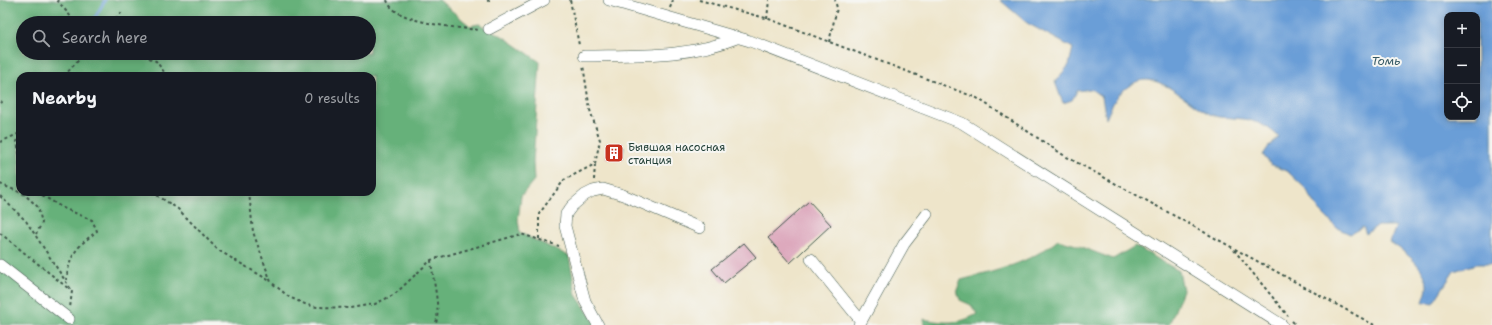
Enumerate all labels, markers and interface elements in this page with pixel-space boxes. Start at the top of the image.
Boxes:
map controls [1444,12,1480,120]
button: + [1444,12,1480,48]
search box [16,16,376,60]
icon: search [30,27,52,49]
text: Search here [62,28,148,48]
button: − [1444,48,1480,84]
water label: Томь [1372,53,1400,69]
button: locate [1444,84,1480,120]
text: Nearby [32,87,97,109]
text: 0 results [304,90,360,107]
place label: Бывшая насосная станция [628,140,725,168]
building icon: Бывшая насосная станция [603,142,625,164]

